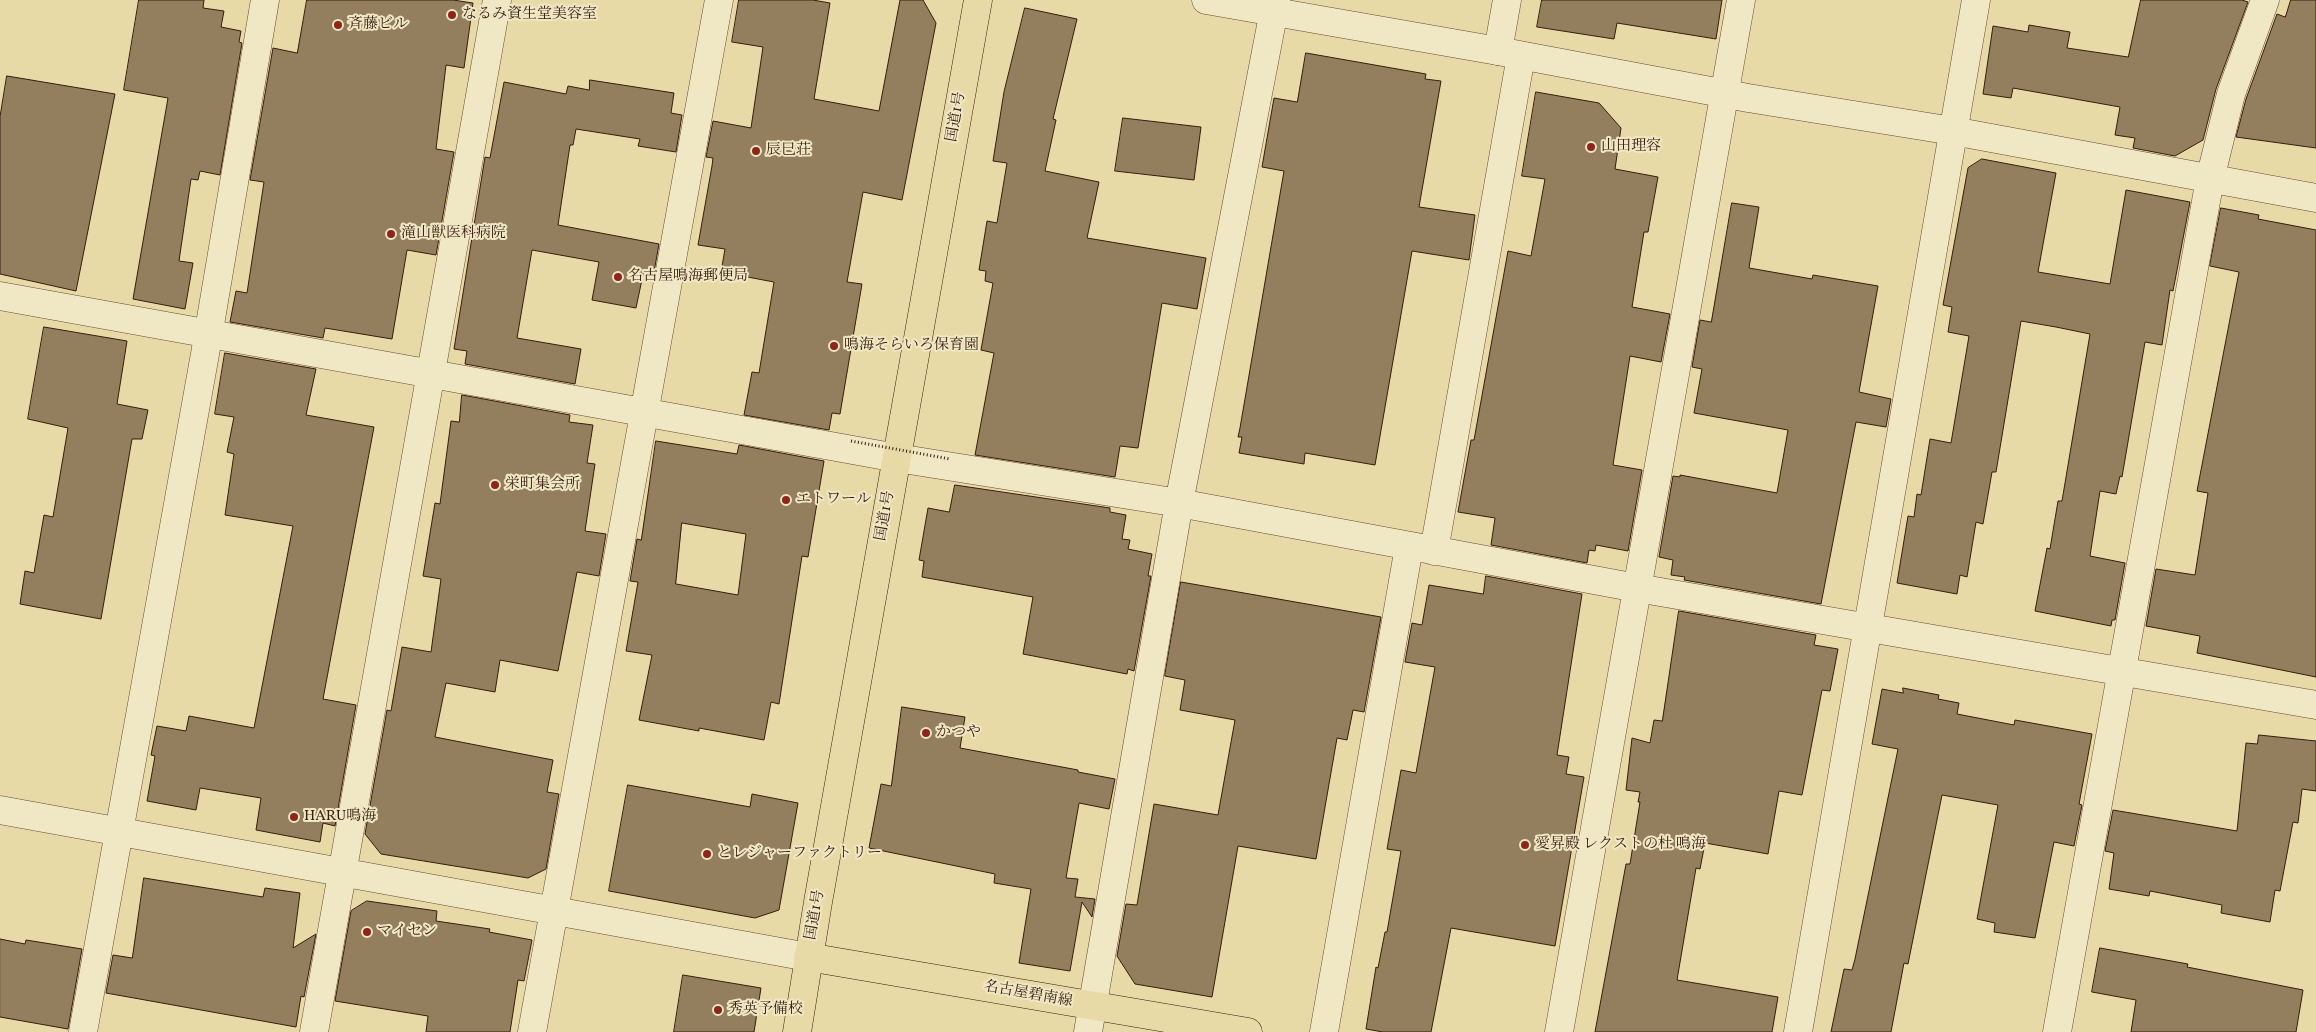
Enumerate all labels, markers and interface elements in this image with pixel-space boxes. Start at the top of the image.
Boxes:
place label: なるみ資生堂美容室 [462,6,597,24]
marker: なるみ資生堂美容室 [446,9,458,21]
place label: 斉藤ビル [348,16,408,34]
marker: 斉藤ビル [332,19,344,31]
street label: 国道1号 [944,90,970,144]
place label: 山田理容 [1601,138,1661,156]
marker: 山田理容 [1585,141,1597,153]
place label: 辰巳荘 [766,142,811,160]
marker: 辰巳荘 [750,145,762,157]
place label: 滝山獣医科病院 [401,225,506,243]
marker: 滝山獣医科病院 [385,228,397,240]
place label: 名古屋鳴海郵便局 [628,268,748,286]
marker: 名古屋鳴海郵便局 [612,271,624,283]
place label: 鳴海そらいろ保育園 [844,337,979,355]
marker: 鳴海そらいろ保育園 [828,340,840,352]
place label: 栄町集会所 [505,476,580,494]
marker: 栄町集会所 [489,479,501,491]
street label: 国道1号 [873,489,899,543]
place label: エトワール [796,491,871,509]
marker: エトワール [780,494,792,506]
place label: かつや [936,724,981,742]
marker: かつや [920,727,932,739]
place label: HARU鳴海 [304,808,376,826]
marker: HARU鳴海 [288,811,300,823]
place label: 愛昇殿 レクストの杜 鳴海 [1535,836,1706,854]
marker: 愛昇殿 レクストの杜 鳴海 [1519,839,1531,851]
place label: とレジャーファクトリー [717,845,882,863]
marker: とレジャーファクトリー [701,848,713,860]
street label: 国道1号 [803,888,829,942]
place label: マイセン [377,923,437,941]
marker: マイセン [361,926,373,938]
street label: 名古屋碧南線 [982,978,1074,1012]
place label: 秀英予備校 [728,1001,803,1019]
marker: 秀英予備校 [712,1004,724,1016]

